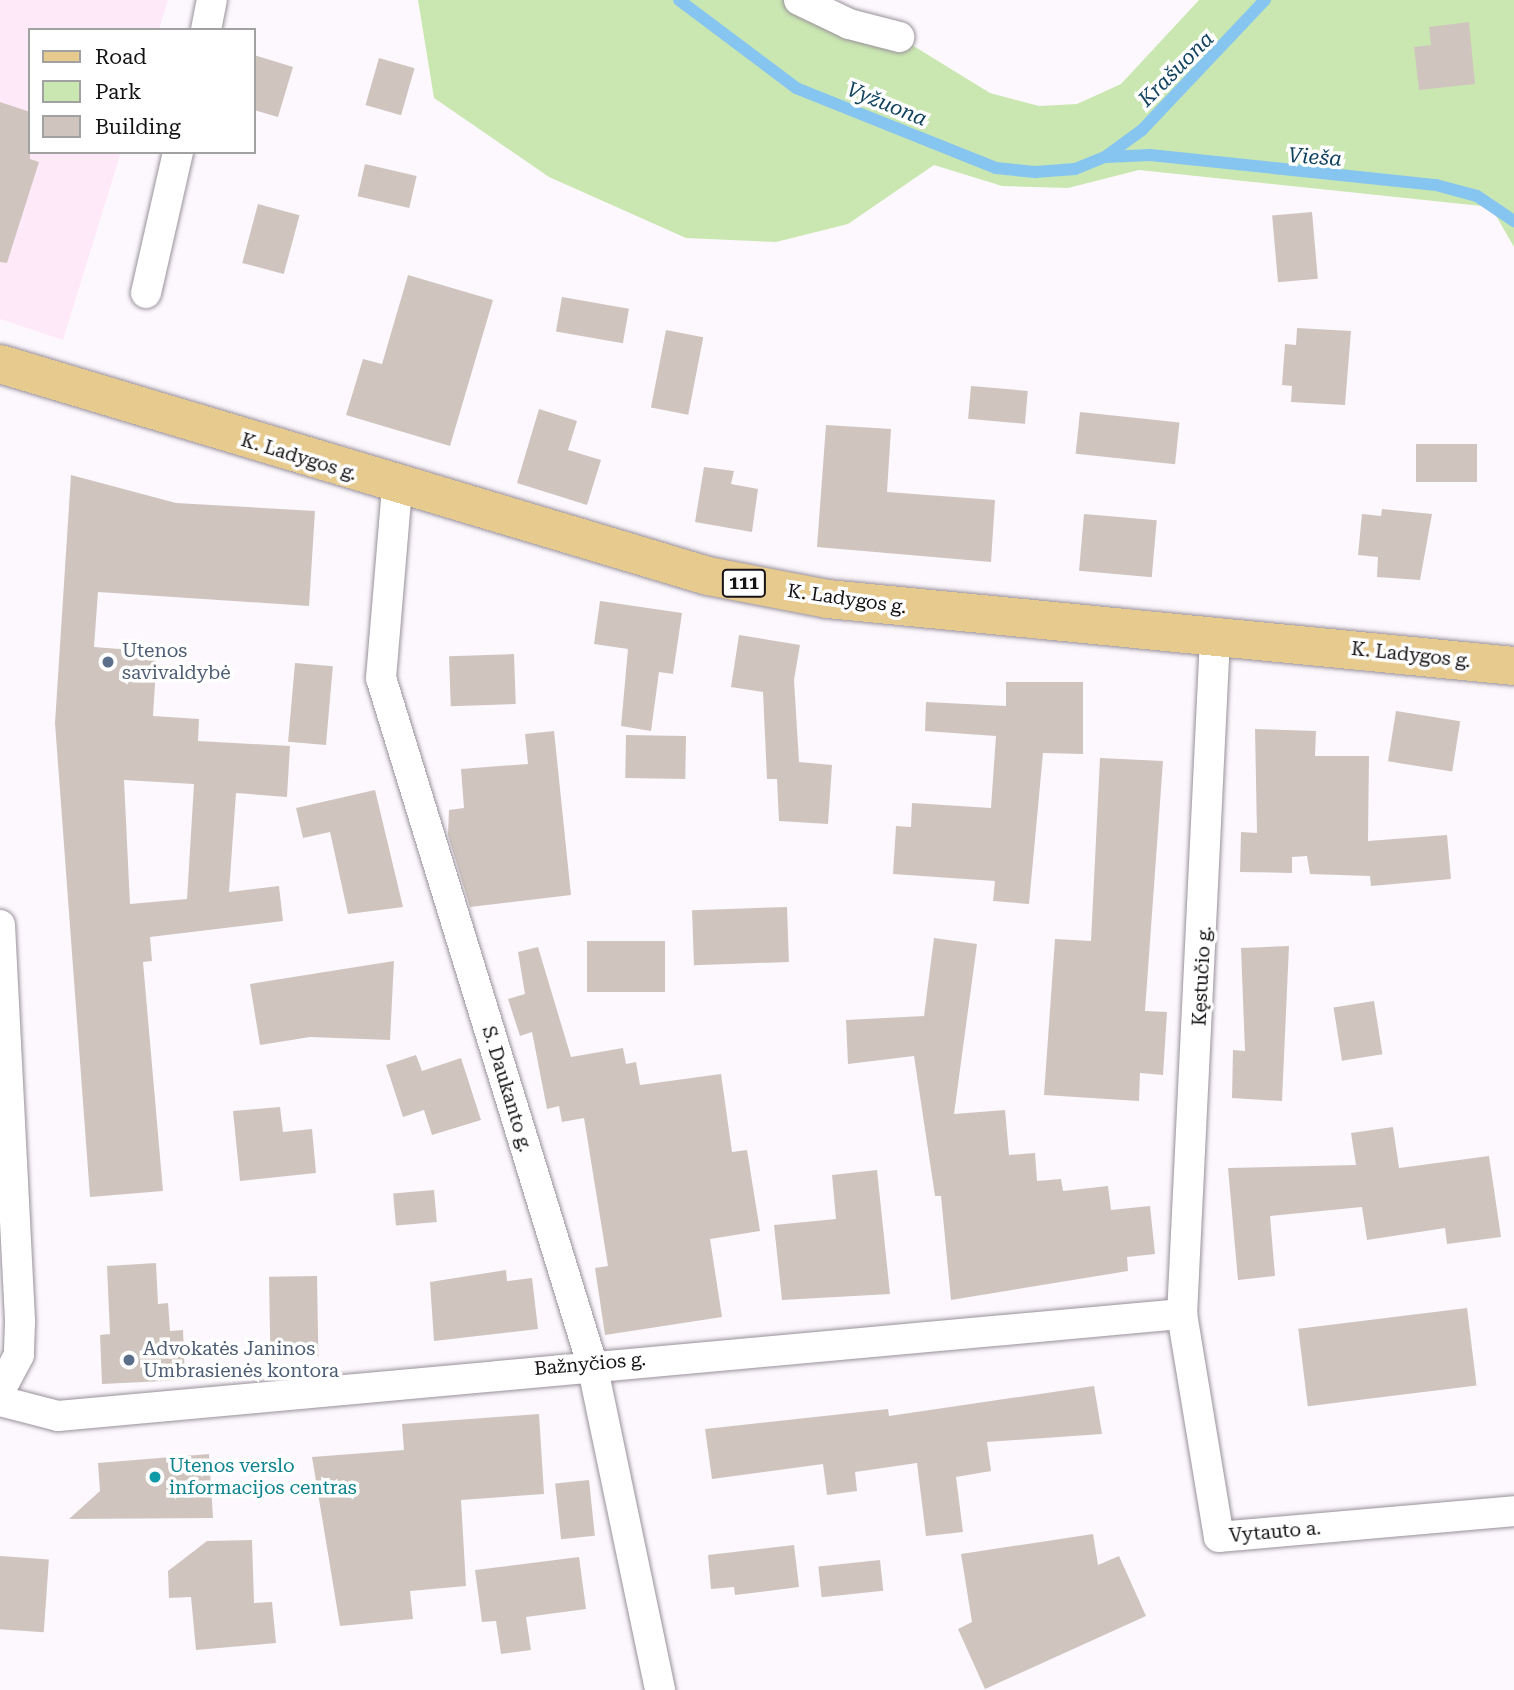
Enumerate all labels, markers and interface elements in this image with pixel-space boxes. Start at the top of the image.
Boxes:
water label: Krašuona [1133,26,1219,112]
legend [28,28,256,154]
text: Road [95,45,147,69]
water label: Vyžuona [843,76,931,132]
text: Park [95,80,141,104]
text: Building [95,115,181,139]
water label: Vieša [1287,143,1343,171]
street label: K. Ladygos g. [238,429,360,485]
road number: 111 [721,568,767,598]
street label: K. Ladygos g. [786,579,908,619]
street label: K. Ladygos g. [1350,637,1472,673]
place label: Utenos savivaldybė [122,640,231,684]
marker: Utenos savivaldybė [100,654,116,670]
street label: Kęstučio g. [1188,925,1216,1027]
street label: S. Daukanto g. [477,1023,537,1155]
place label: Advokatės Janinos Umbrasienės kontora [143,1338,339,1382]
street label: Bažnyčios g. [533,1348,647,1380]
marker: Advokatės Janinos Umbrasienės kontora [121,1352,137,1368]
place label: Utenos verslo informacijos centras [169,1455,357,1499]
marker: Utenos verslo informacijos centras [147,1469,163,1485]
street label: Vytauto a. [1228,1517,1322,1547]

